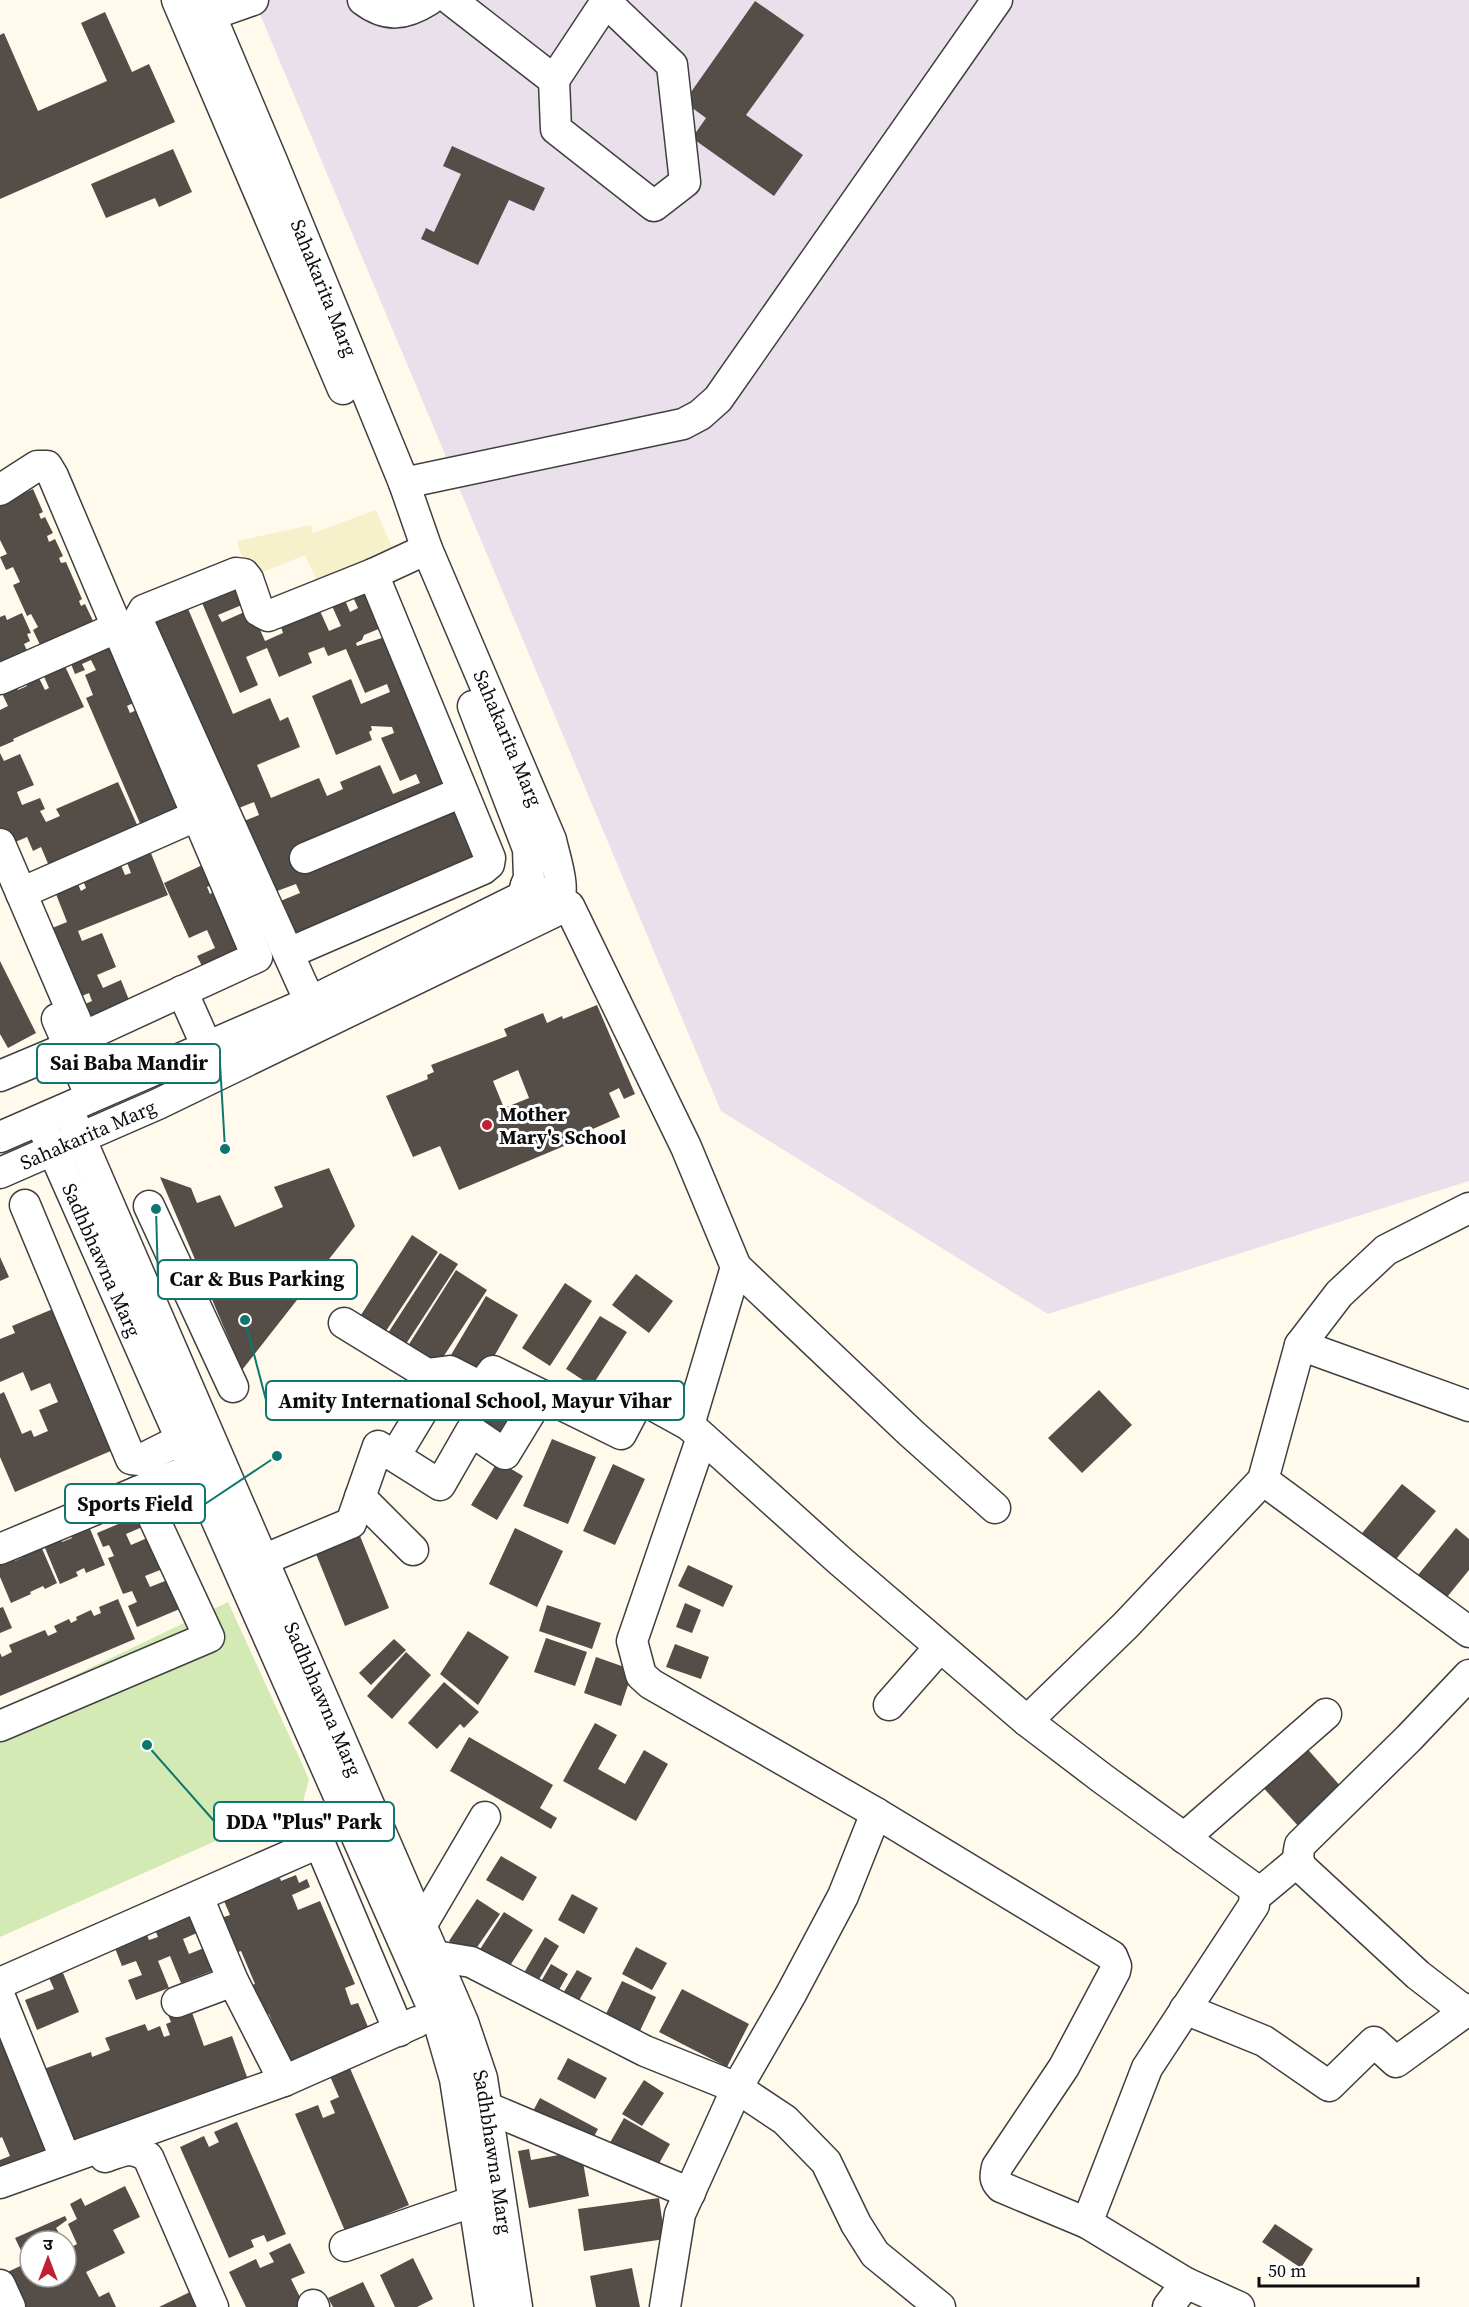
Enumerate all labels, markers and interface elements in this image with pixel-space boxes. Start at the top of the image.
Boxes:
street label: Sahakarita Marg [284,215,364,361]
street label: Sahakarita Marg [467,665,549,811]
callout: Sai Baba Mandir [37,1044,220,1083]
text: Sai Baba Mandir [50,1048,208,1077]
street label: Sahakarita Marg [16,1093,160,1177]
place label: Mother Mary's School [499,1100,627,1151]
marker: Mother Mary's School [480,1118,494,1132]
street label: Sadhbhawna Marg [55,1179,148,1341]
callout: Car & Bus Parking [158,1260,357,1299]
text: Car & Bus Parking [170,1264,345,1293]
callout: Amity International School, Mayur Vihar [266,1381,684,1420]
text: Amity International School, Mayur Vihar [278,1386,672,1415]
callout: Sports Field [65,1484,205,1523]
text: Sports Field [77,1489,193,1518]
street label: Sadhbhawna Marg [277,1617,369,1781]
callout: DDA "Plus" Park [214,1802,394,1841]
text: DDA "Plus" Park [226,1807,382,1836]
street label: Sadhbhawna Marg [466,2066,520,2236]
north arrow [18,2229,78,2289]
text: उ [43,2233,53,2255]
scale bar [1259,2250,1418,2288]
text: 50 m [1268,2258,1306,2283]

